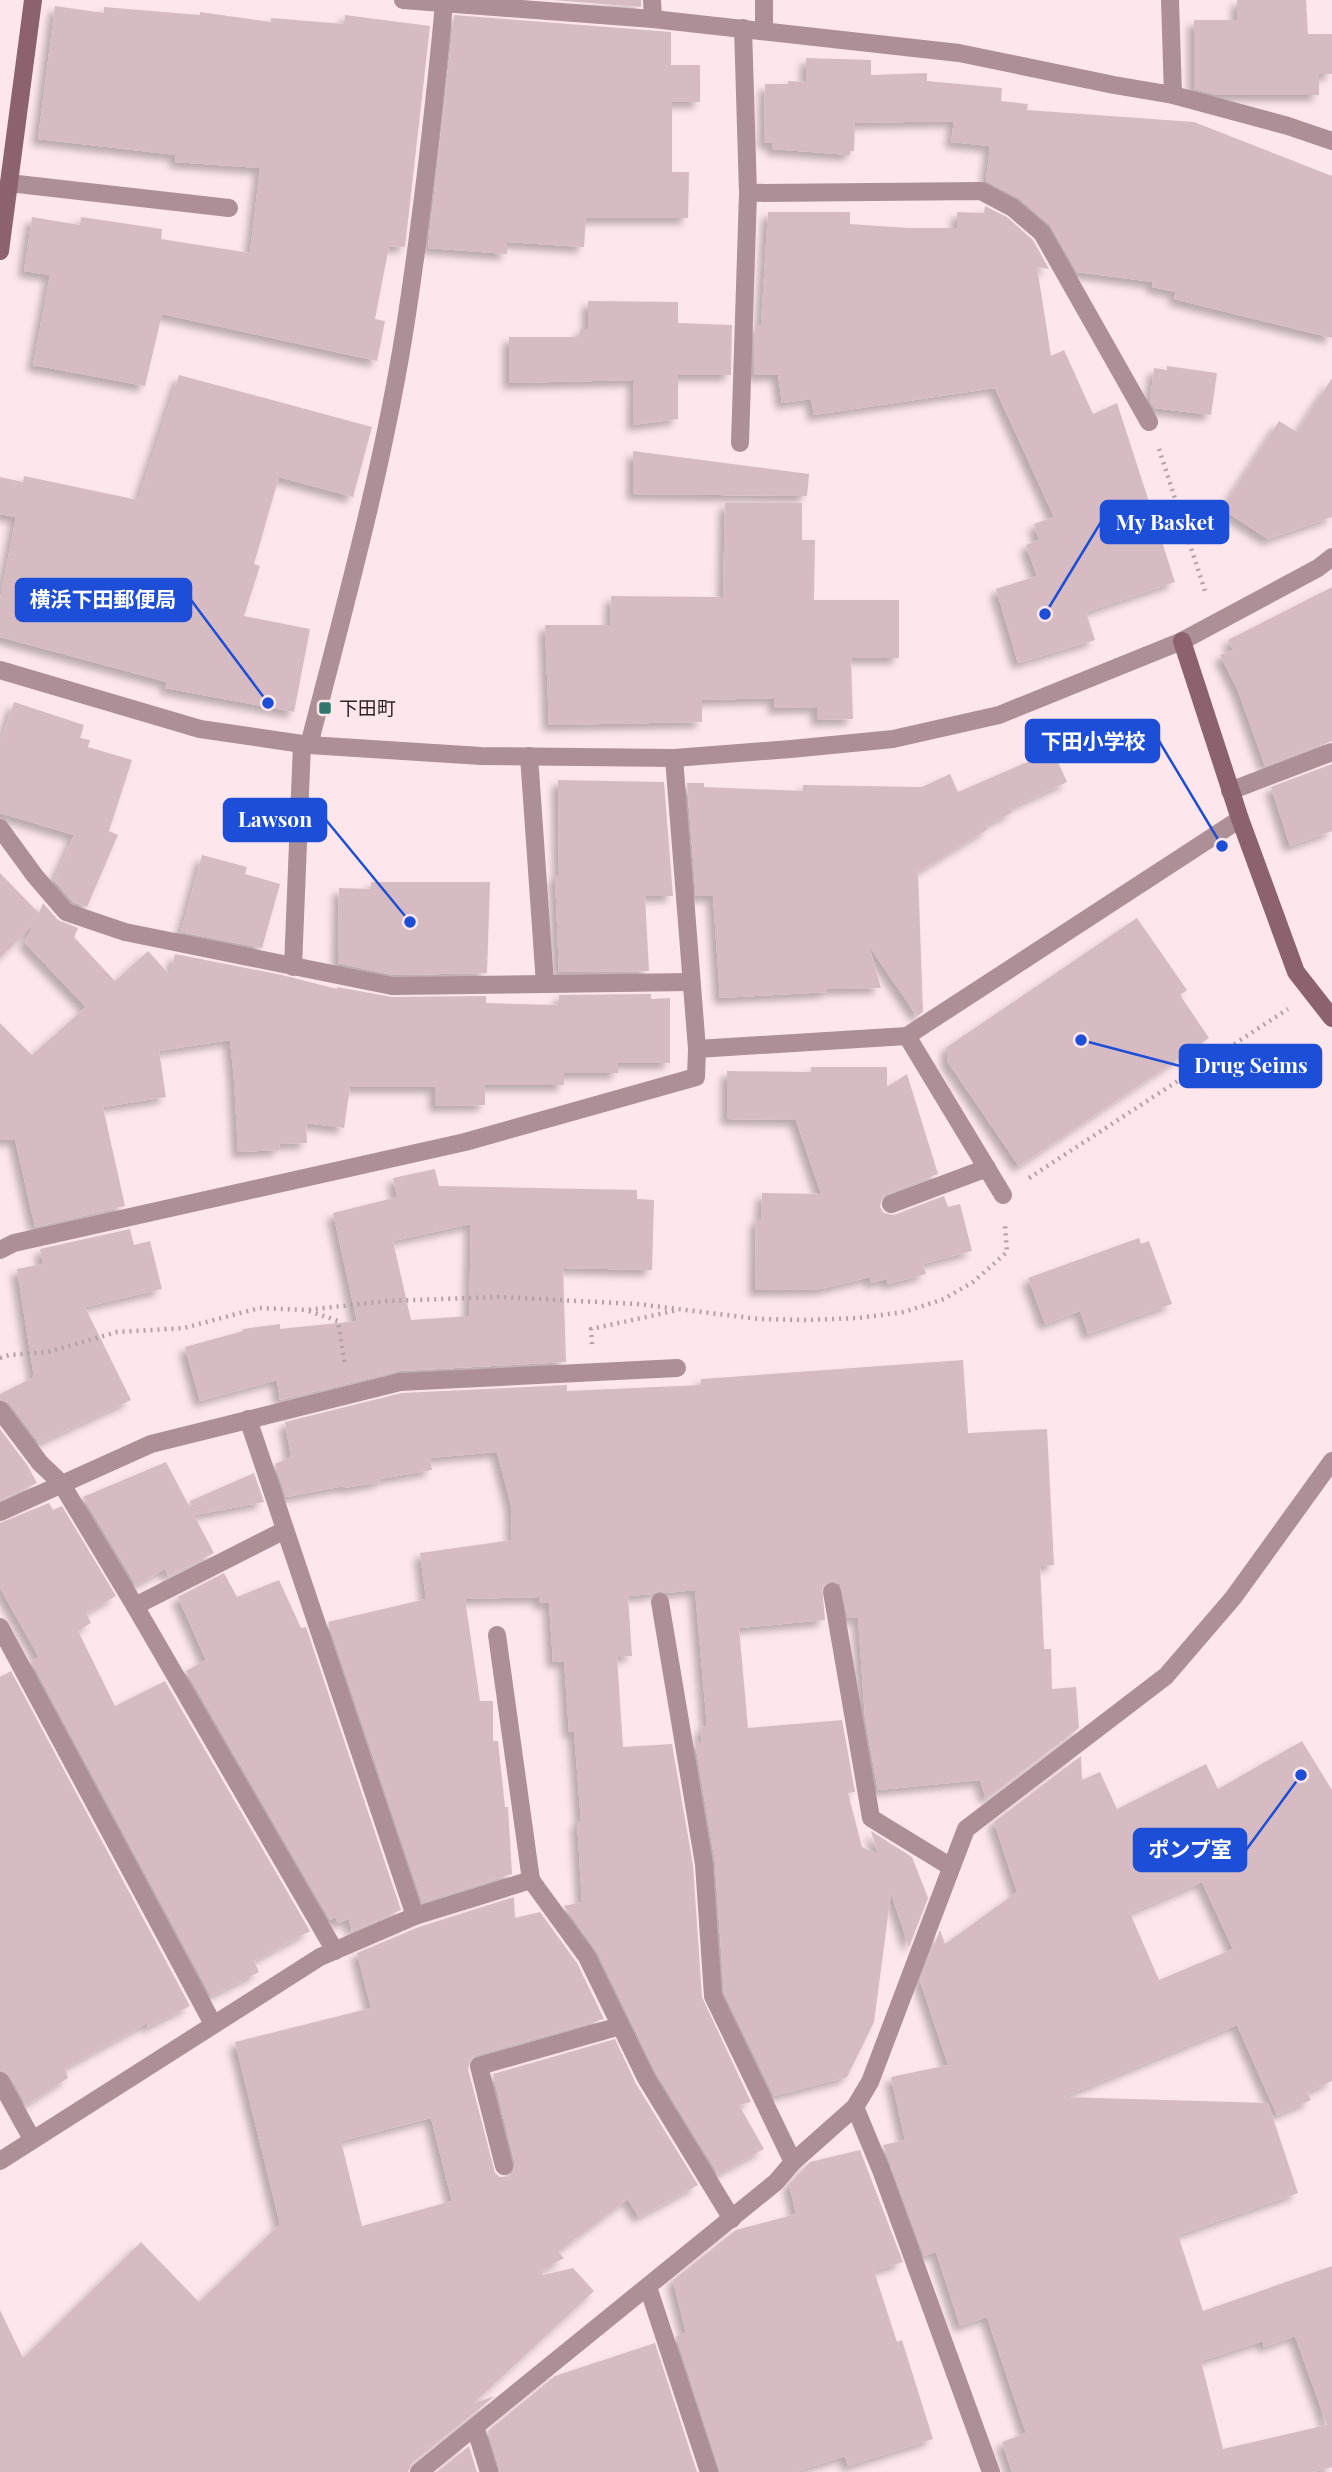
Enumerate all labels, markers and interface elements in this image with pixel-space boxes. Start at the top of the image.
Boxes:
callout: My Basket [1101,501,1228,543]
text: My Basket [1116,507,1215,535]
callout: 横浜下田郵便局 [16,579,191,621]
text: 横浜下田郵便局 [30,584,177,612]
place label: 下田町 [339,694,396,720]
marker: 下田町 [317,700,333,716]
callout: 下田小学校 [1026,720,1159,762]
text: 下田小学校 [1041,726,1146,754]
callout: Lawson [224,799,326,841]
text: Lawson [238,804,312,832]
callout: Drug Seims [1180,1045,1321,1087]
text: Drug Seims [1194,1050,1308,1078]
callout: ポンプ室 [1134,1829,1246,1871]
text: ポンプ室 [1148,1834,1232,1862]

